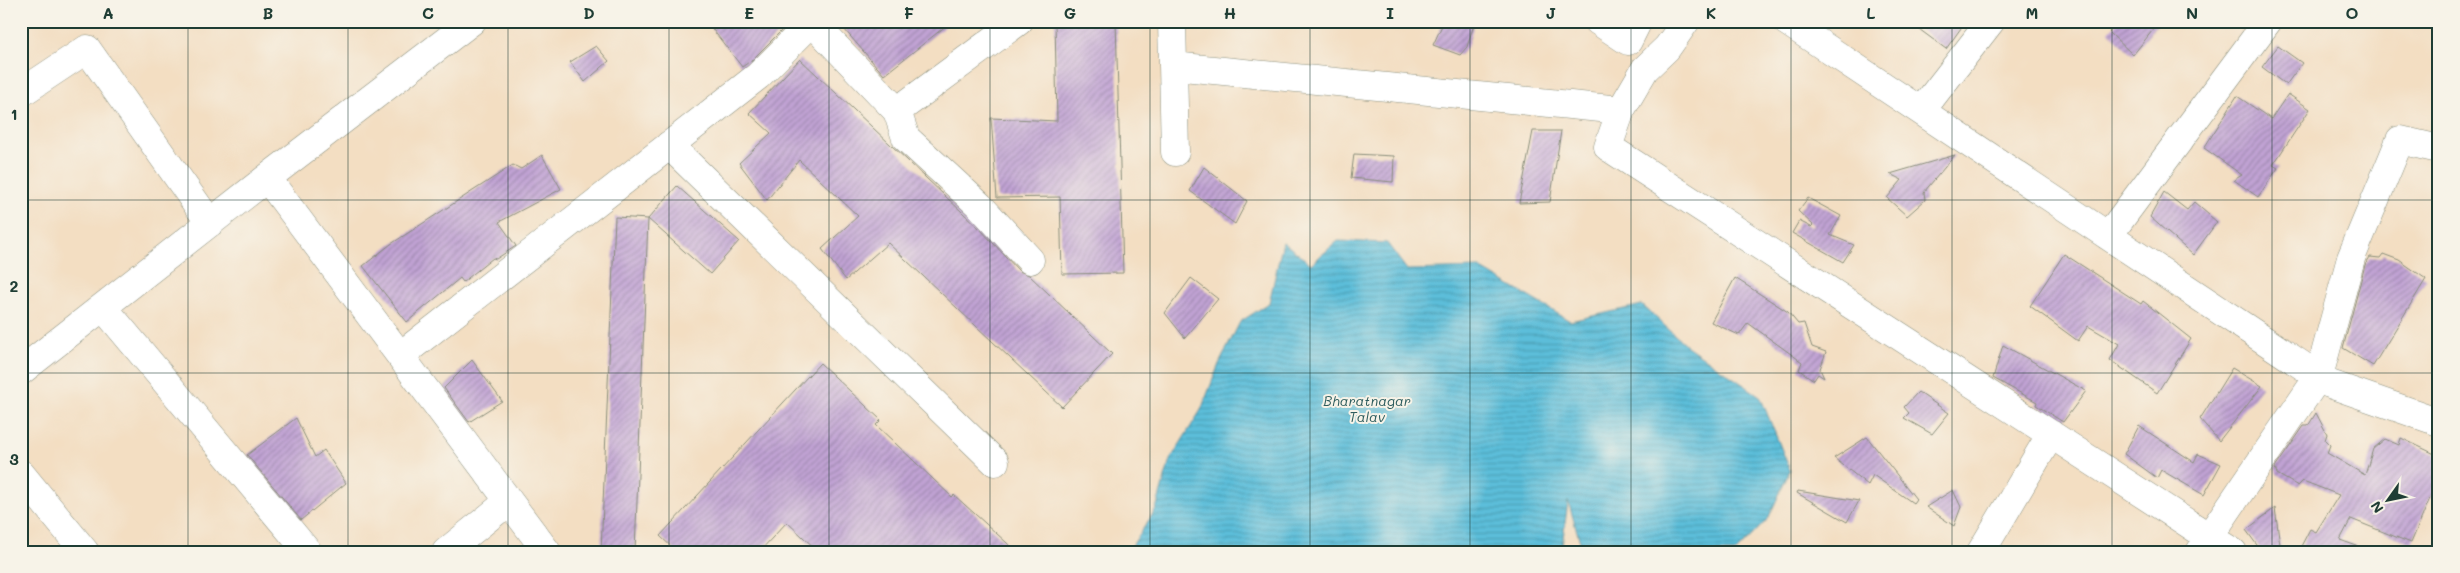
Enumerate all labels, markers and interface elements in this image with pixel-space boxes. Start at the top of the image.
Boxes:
text: A [102,2,114,23]
text: B [263,2,273,23]
text: C [422,2,434,23]
text: D [583,2,595,23]
text: E [744,2,754,23]
text: F [904,2,914,23]
text: G [1064,2,1076,23]
text: H [1224,2,1236,23]
text: I [1386,2,1394,23]
text: J [1546,2,1556,23]
text: K [1706,2,1716,23]
text: L [1866,2,1876,23]
text: M [2026,2,2038,23]
text: N [2186,2,2198,23]
text: O [2346,2,2359,23]
text: 1 [10,103,18,124]
text: 2 [10,275,19,296]
water label: Bharatnagar Talav [1323,391,1411,426]
text: 3 [9,448,19,469]
north arrow [2362,476,2412,526]
text: N [2366,498,2388,517]

